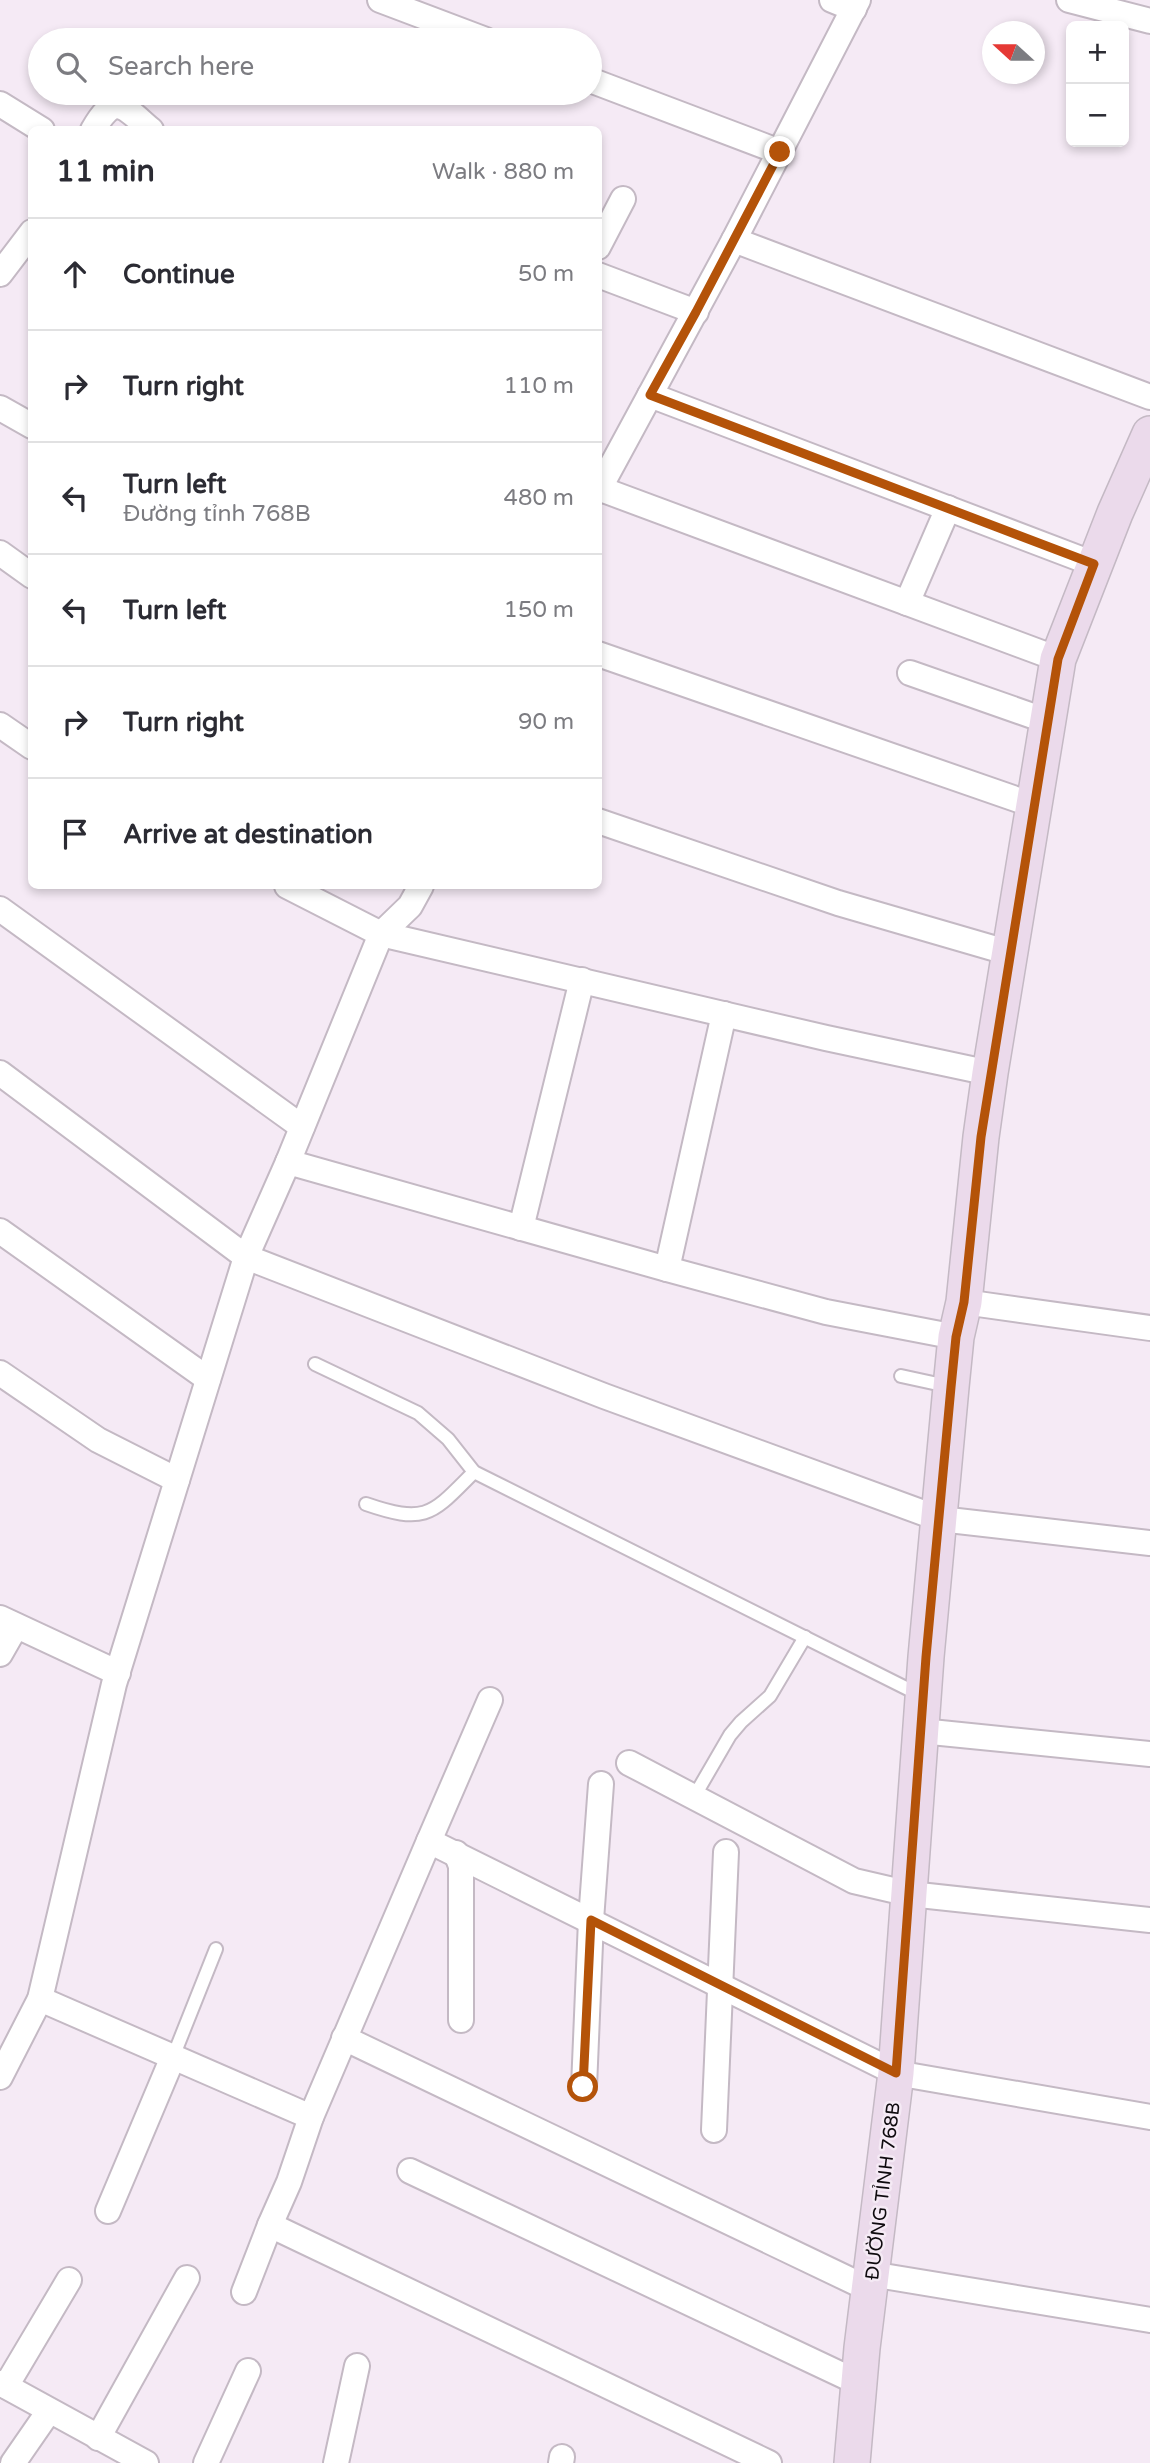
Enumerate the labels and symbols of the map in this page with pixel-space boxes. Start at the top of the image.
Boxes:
north arrow [982,21,1045,84]
route end [764,136,795,167]
route start [567,2071,598,2102]
street label: ĐƯỜNG TỈNH 768B [860,2101,905,2281]

